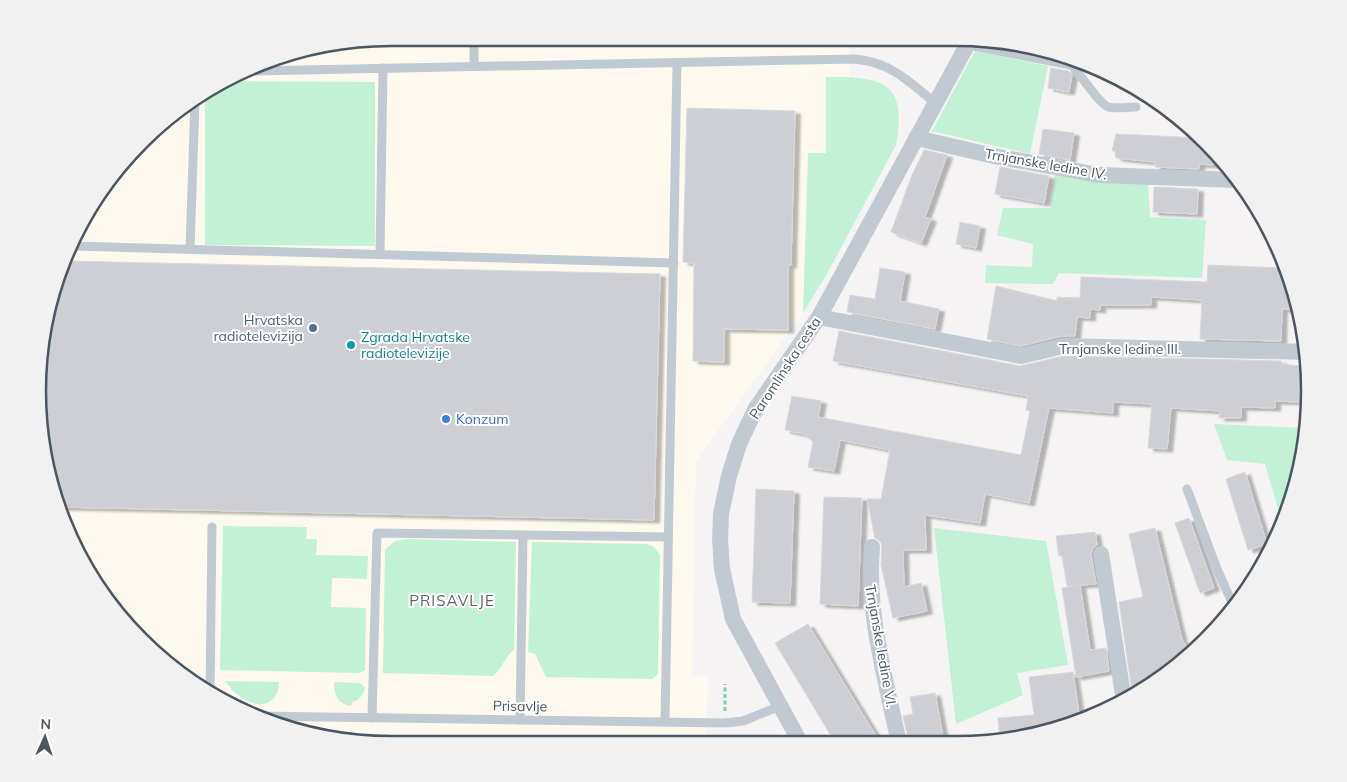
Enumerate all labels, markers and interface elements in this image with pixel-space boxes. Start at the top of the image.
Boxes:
street label: Trnjanske ledine IV. [983,144,1109,184]
place label: Hrvatska radiotelevizija [214,311,303,345]
street label: Paromlinska cesta [745,314,825,422]
marker: Hrvatska radiotelevizija [307,322,319,334]
place label: Zgrada Hrvatske radiotelevizije [361,328,470,362]
marker: Zgrada Hrvatske radiotelevizije [345,339,357,351]
street label: Trnjanske ledine III. [1059,340,1181,358]
place label: Konzum [456,410,509,428]
marker: Konzum [440,413,452,425]
street label: Trnjanske ledine VI. [861,583,901,709]
district label: PRISAVLJE [409,591,495,610]
street label: Prisavlje [493,697,547,715]
north arrow [20,712,70,762]
text: N [40,715,51,733]

